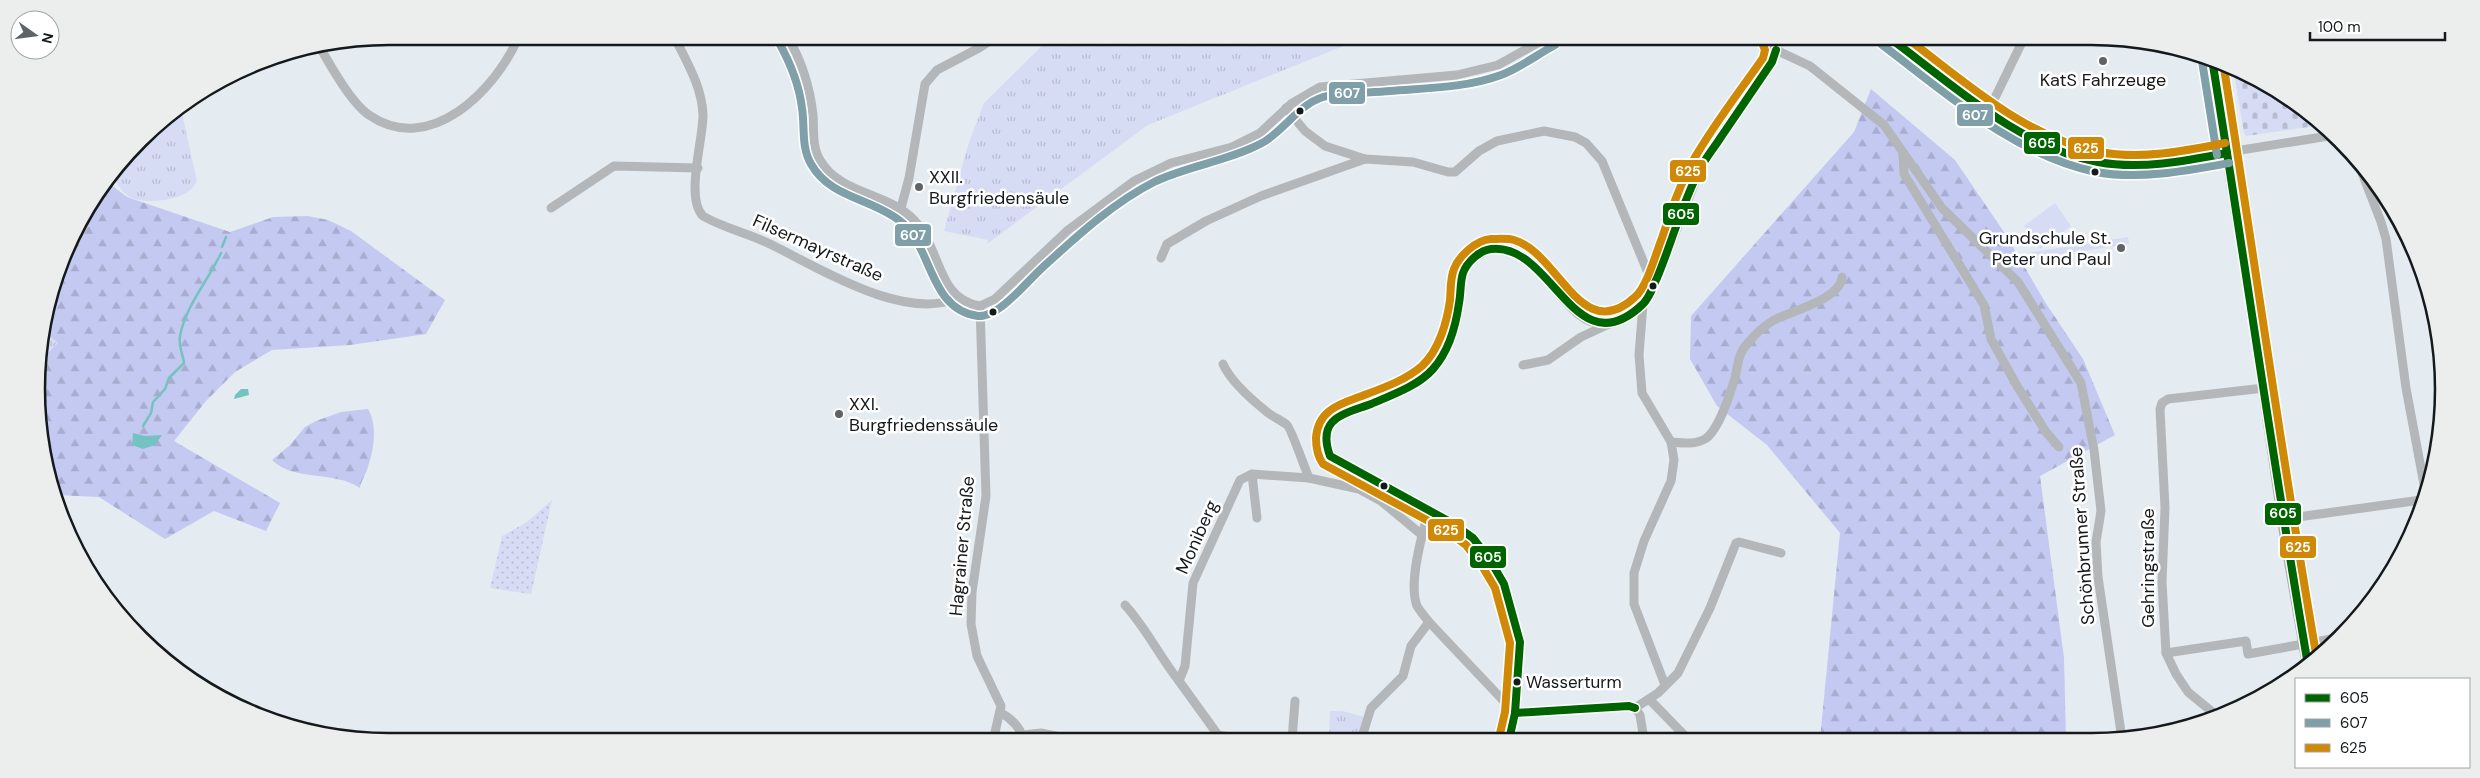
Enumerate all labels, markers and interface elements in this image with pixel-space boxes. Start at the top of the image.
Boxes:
north arrow [10,10,60,60]
scale bar [2310,10,2445,42]
text: 100 m [2318,17,2361,37]
text: N [38,31,58,45]
marker: KatS Fahrzeuge [2097,55,2109,67]
place label: KatS Fahrzeuge [2040,68,2166,92]
line badge: 607 [1328,81,1366,105]
text: 607 [1334,84,1361,102]
line badge: 607 [1956,103,1994,127]
unlabelled marker [1295,106,1305,116]
text: 607 [1962,106,1989,124]
line badge: 605 [2023,131,2061,155]
text: 605 [2028,134,2056,152]
line badge: 625 [2067,136,2105,160]
text: 625 [2073,139,2099,157]
line badge: 625 [1669,159,1707,183]
text: 625 [1675,162,1701,180]
place label: XXII. Burgfriedensäule [929,165,1069,210]
unlabelled marker [2090,167,2100,177]
marker: XXII. Burgfriedensäule [913,181,925,193]
line badge: 605 [1662,202,1700,226]
text: 605 [1667,205,1695,223]
street label: Filsermayrstraße [749,209,887,287]
line badge: 607 [894,223,932,247]
text: 607 [900,226,927,244]
place label: Grundschule St. Peter und Paul [1979,226,2111,271]
marker: Grundschule St. Peter und Paul [2115,242,2127,254]
unlabelled marker [1648,281,1658,291]
unlabelled marker [988,307,998,317]
place label: XXI. Burgfriedenssäule [849,392,998,437]
marker: XXI. Burgfriedenssäule [833,408,845,420]
street label: Schönbrunner Straße [2064,446,2100,626]
street label: Hagrainer Straße [944,475,980,617]
unlabelled marker [1379,481,1389,491]
street label: Moniberg [1170,496,1224,578]
line badge: 605 [2264,502,2302,526]
text: 605 [2269,504,2297,522]
street label: Gehringstraße [2136,508,2160,628]
line badge: 625 [1427,518,1465,542]
text: 625 [1433,521,1459,539]
line badge: 625 [2279,535,2317,559]
text: 625 [2285,538,2311,556]
line badge: 605 [1469,545,1507,569]
text: 605 [1474,548,1502,566]
place label: Wasserturm [1526,671,1622,693]
marker: Wasserturm [1512,677,1522,687]
legend [2295,678,2470,768]
text: 605 [2340,688,2369,708]
text: 607 [2340,713,2367,733]
text: 625 [2340,738,2367,758]

